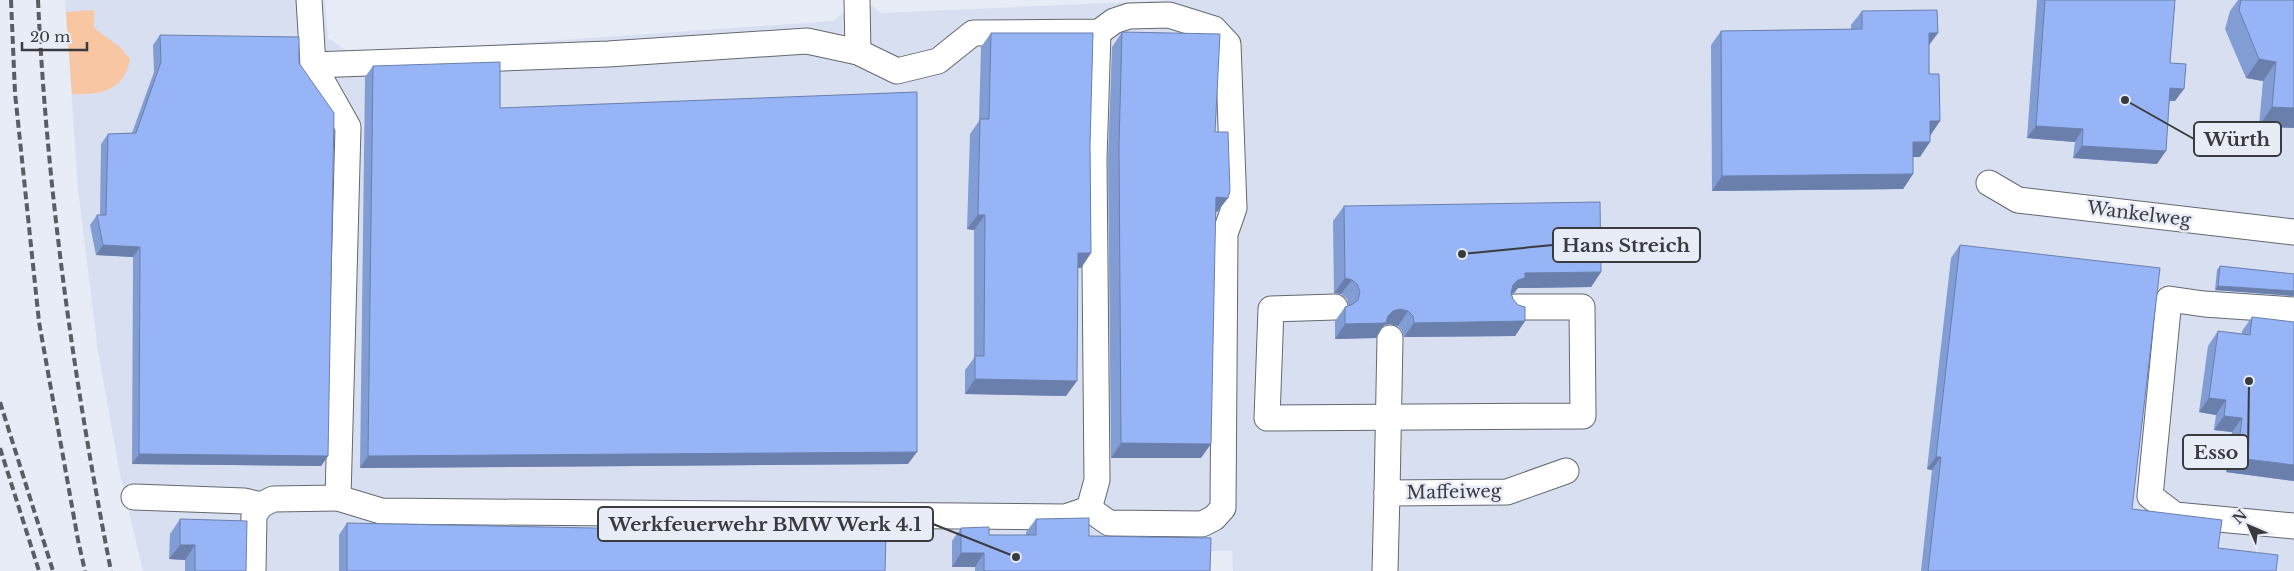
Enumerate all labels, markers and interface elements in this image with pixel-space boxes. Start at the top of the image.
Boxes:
scale bar [22,20,88,52]
text: 20 m [30,27,70,46]
callout: Würth [2194,122,2281,156]
text: Würth [2203,128,2271,151]
street label: Wankelweg [2085,197,2192,231]
callout: Hans Streich [1553,228,1700,262]
text: Hans Streich [1562,234,1690,257]
callout: Esso [2183,435,2248,469]
text: Esso [2194,441,2238,464]
street label: Maffeiweg [1406,480,1502,504]
north arrow [2224,501,2274,551]
text: N [2229,506,2251,528]
callout: Werkfeuerwehr BMW Werk 4.1 [598,507,933,541]
text: Werkfeuerwehr BMW Werk 4.1 [607,513,922,536]

